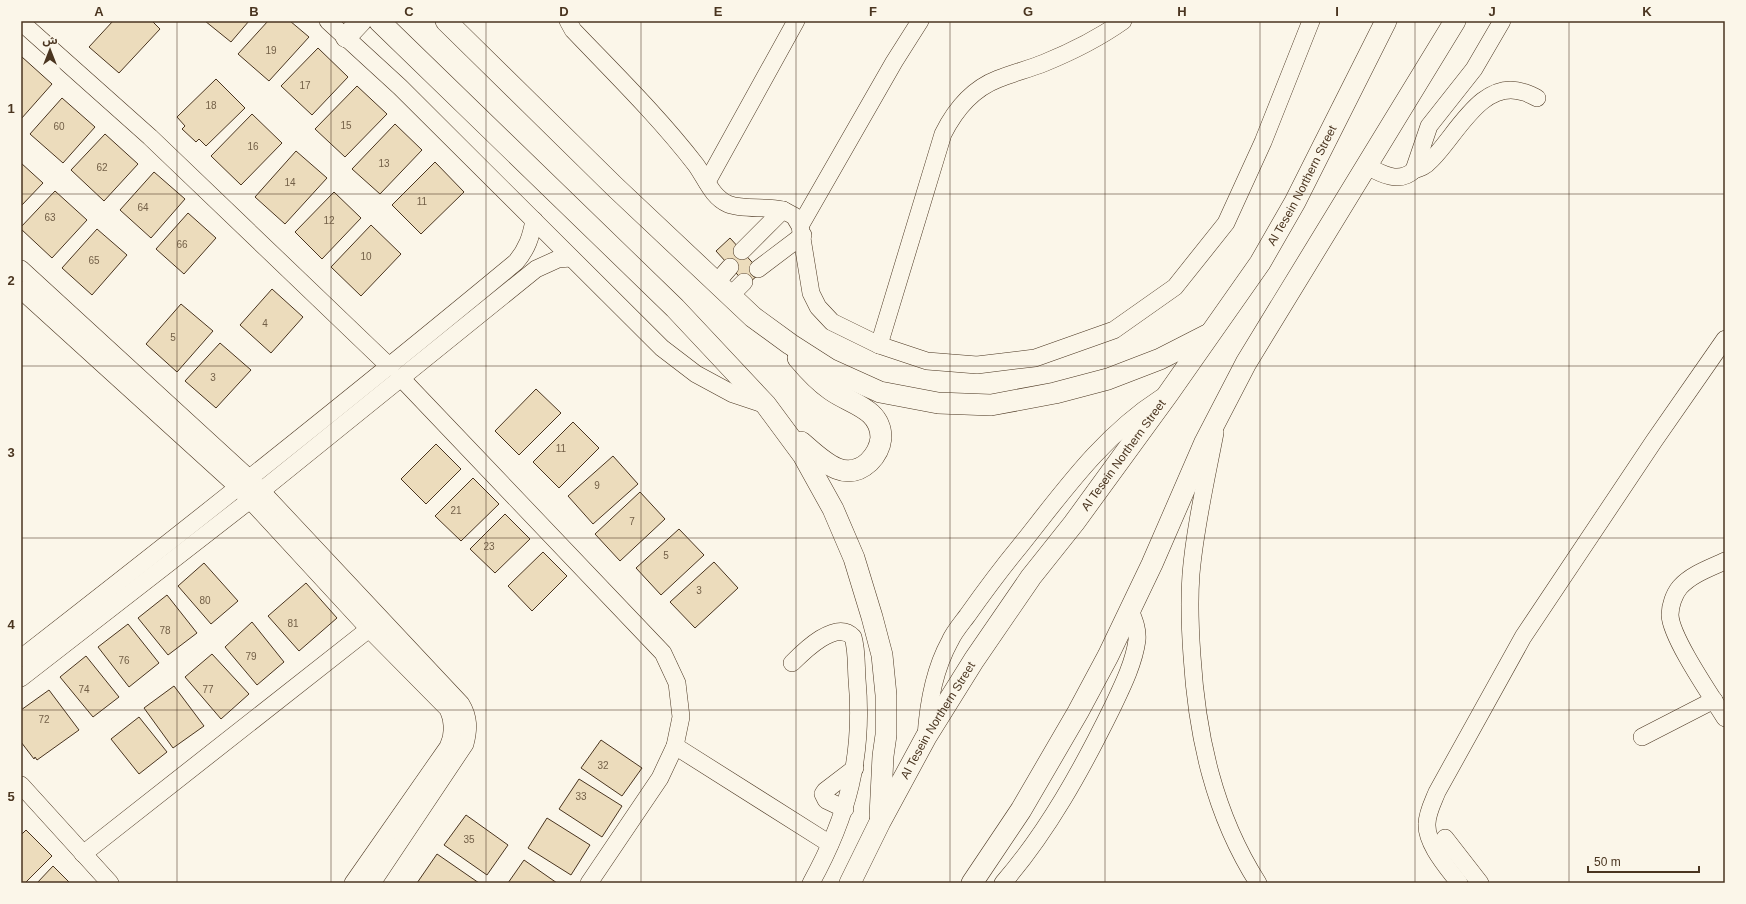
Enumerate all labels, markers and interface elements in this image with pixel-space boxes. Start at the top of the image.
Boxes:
text: A [94,4,104,19]
text: B [249,4,259,19]
text: C [404,4,414,19]
text: D [559,4,569,19]
text: E [714,4,723,19]
text: F [869,4,877,19]
text: G [1023,4,1033,19]
text: H [1177,4,1187,19]
text: I [1335,4,1339,19]
text: J [1488,4,1496,19]
text: K [1642,4,1652,19]
north arrow [30,30,70,70]
text: ش [42,34,58,47]
house number: 19 [265,45,277,56]
house number: 17 [299,80,311,91]
house number: 18 [205,100,217,111]
text: 1 [7,101,15,116]
house number: 15 [340,120,352,131]
house number: 60 [53,121,65,132]
street label: Al Tesein Northern Street [1264,122,1340,248]
house number: 16 [247,141,259,152]
house number: 13 [378,158,390,169]
house number: 62 [96,162,108,173]
house number: 14 [284,177,296,188]
house number: 11 [417,196,428,207]
house number: 64 [137,202,149,213]
house number: 63 [44,212,56,223]
house number: 12 [323,215,335,226]
house number: 66 [176,239,188,250]
house number: 10 [360,251,372,262]
house number: 65 [88,255,100,266]
text: 2 [7,273,15,288]
house number: 4 [262,318,268,329]
house number: 5 [170,332,176,343]
house number: 3 [210,372,216,383]
street label: Al Tesein Northern Street [1078,396,1169,513]
house number: 11 [556,443,567,454]
text: 3 [7,445,15,460]
house number: 9 [594,480,600,491]
house number: 21 [450,505,462,516]
house number: 7 [629,516,635,527]
house number: 23 [483,541,495,552]
house number: 5 [663,550,669,561]
house number: 3 [696,585,702,596]
house number: 80 [199,595,211,606]
text: 4 [7,617,15,632]
house number: 81 [287,618,299,629]
house number: 78 [159,625,171,636]
house number: 79 [245,651,257,662]
house number: 76 [118,655,130,666]
street label: Al Tesein Northern Street [898,659,979,781]
house number: 74 [78,684,90,695]
house number: 77 [202,684,214,695]
house number: 72 [38,714,50,725]
house number: 32 [597,760,609,771]
text: 5 [7,789,15,804]
house number: 33 [575,791,587,802]
house number: 35 [463,834,475,845]
scale bar [1588,848,1699,874]
text: 50 m [1594,855,1621,869]

